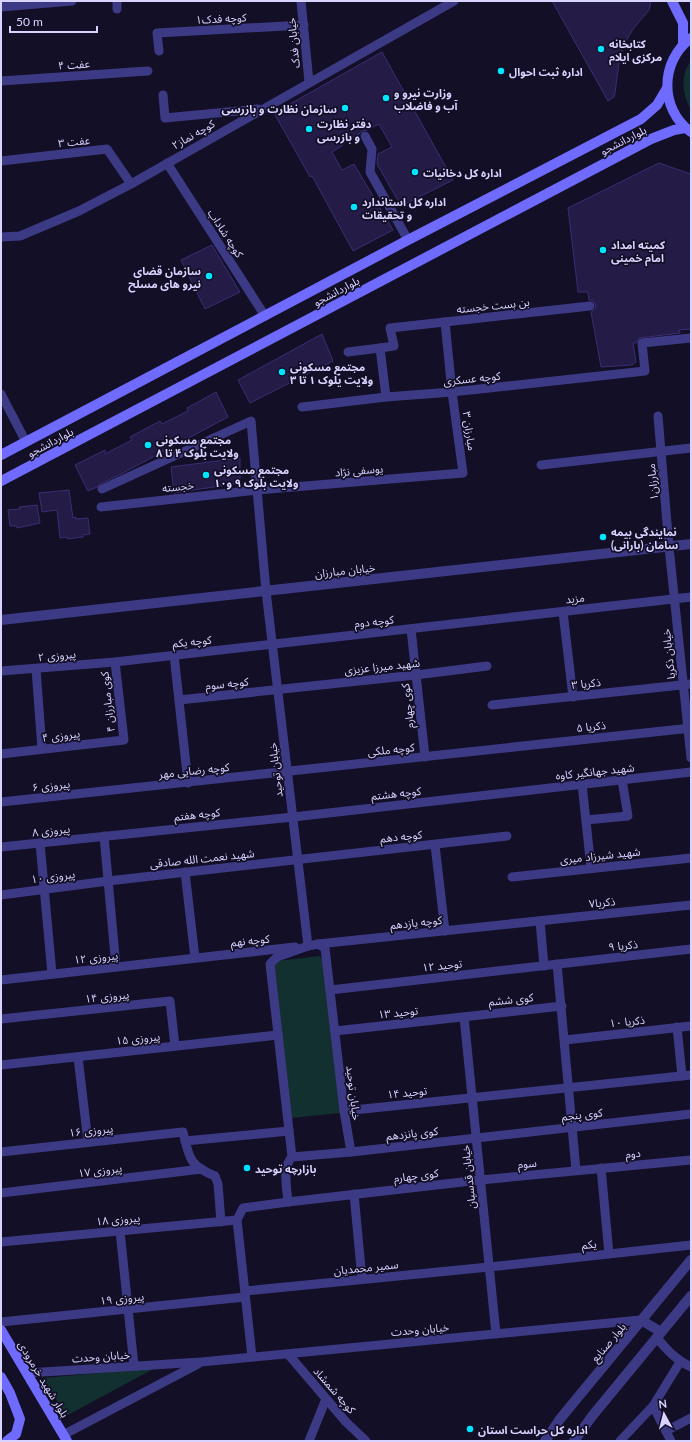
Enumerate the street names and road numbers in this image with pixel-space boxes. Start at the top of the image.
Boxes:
street label: کوچه فدک۱ [195,10,247,28]
street label: خیابان فدک [284,17,303,69]
street label: عفت ۴ [58,56,91,72]
street label: کوچه نماز۲ [169,116,218,153]
street label: بلواردانشجو [598,123,649,158]
street label: عفت ۳ [57,133,91,149]
street label: کوچه شاداب [204,206,247,261]
street label: بلواردانشجو [311,273,362,309]
street label: بن بست خجسته [456,295,530,316]
street label: کوچه عسکری [443,368,502,389]
street label: مبارزان ۳ [460,410,479,452]
street label: بلواردانشجو [25,424,76,460]
street label: یوسفی نژاد [334,461,384,480]
street label: مبارزان۱ [644,463,661,501]
street label: خجسته [161,478,195,495]
street label: خیابان مبارزان [314,560,377,581]
street label: مزید [565,591,585,607]
street label: کوچه دوم [354,612,395,632]
street label: خیابان ذکریا [659,628,678,680]
street label: کوچه یکم [172,632,213,653]
street label: پیروزی ۲ [37,647,77,665]
street label: شهید میرزا عزیزی [344,656,421,677]
street label: کوی مبارزان ۴ [97,671,118,733]
street label: کوچه سوم [205,674,250,694]
street label: ذکریا ۳ [571,675,601,692]
street label: کوی چهارم [398,682,418,729]
street label: ذکریا ۵ [576,718,606,735]
street label: پیروزی ۴ [41,726,81,746]
street label: کوچه ملکی [367,740,416,760]
street label: خیابان توحید [265,741,286,798]
street label: کوچه رضایی مهر [157,760,231,782]
street label: شهید جهانگیر کاوه [555,760,636,783]
street label: پیروزی ۶ [31,777,71,796]
street label: کوچه هشتم [370,784,422,805]
street label: کوچه هفتم [173,805,222,826]
street label: پیروزی ۸ [31,822,71,841]
street label: کوچه دهم [379,827,423,848]
street label: شهید شیرزاد میری [559,844,641,867]
street label: شهید نعمت الله صادقی [149,846,255,871]
street label: پیروزی ۱۰ [30,867,76,887]
street label: ذکریا۷ [588,894,616,911]
street label: کوچه یازدهم [389,913,443,934]
street label: کوچه نهم [230,931,271,951]
street label: ذکریا ۹ [608,937,638,954]
street label: پیروزی ۱۲ [73,948,119,968]
street label: توحید ۱۲ [421,956,463,975]
street label: پیروزی ۱۴ [84,987,130,1007]
street label: کوی ششم [488,990,535,1011]
street label: توحید ۱۳ [377,1003,419,1022]
street label: ذکریا ۱۰ [609,1013,646,1030]
street label: پیروزی ۱۵ [115,1029,161,1049]
street label: خیابان توحید [343,1065,364,1122]
street label: توحید ۱۴ [386,1083,428,1102]
street label: کوی پنجم [561,1105,604,1126]
street label: پیروزی ۱۶ [68,1121,114,1141]
street label: کوی پانزدهم [385,1124,439,1145]
street label: خیابان قدسیان [458,1144,479,1210]
street label: دوم [625,1146,641,1162]
street label: سوم [517,1155,538,1172]
street label: پیروزی ۱۷ [77,1161,123,1181]
street label: کوی چهارم [393,1166,440,1186]
street label: پیروزی ۱۸ [95,1211,141,1229]
street label: یکم [581,1237,597,1254]
street label: سمیر محمدیان [333,1257,400,1278]
street label: پیروزی ۱۹ [99,1289,145,1309]
street label: خیابان وحدت [390,1320,450,1339]
street label: بلوار صنایع [588,1320,630,1365]
street label: بلوار شهید خرمرودی [15,1338,72,1420]
street label: خیابان وحدت [71,1347,131,1366]
street label: کوچه شمشاد [310,1364,359,1418]

